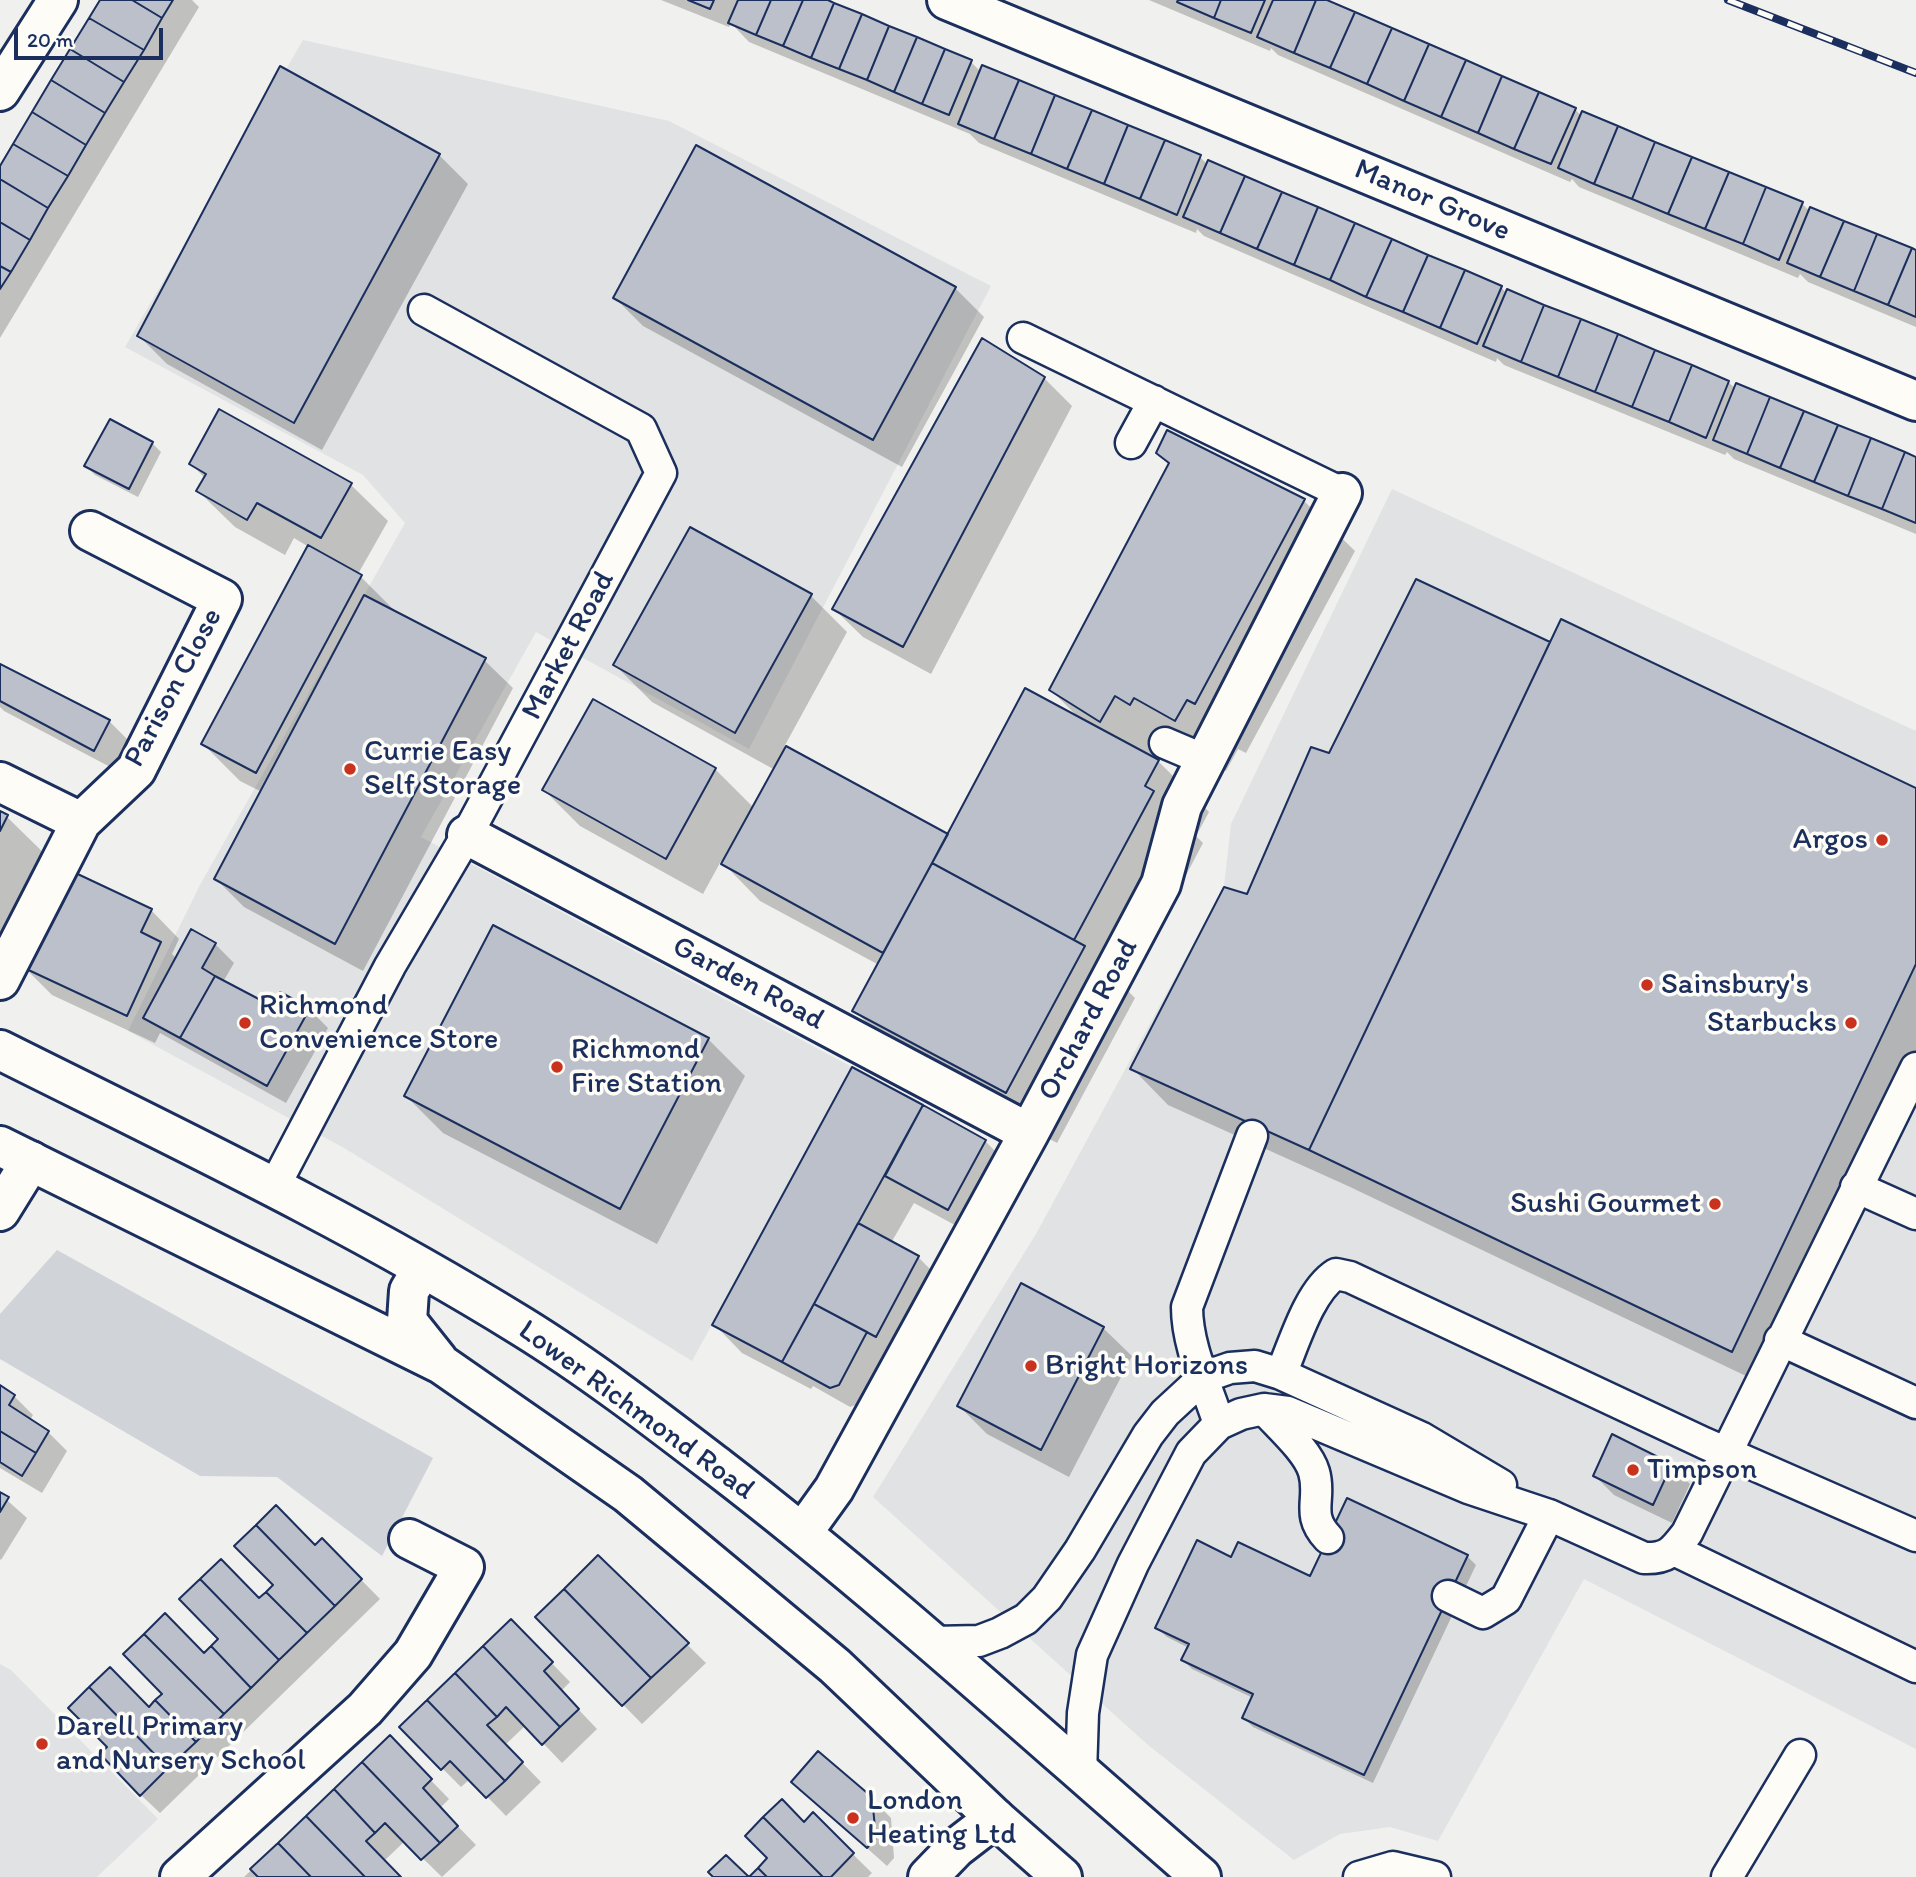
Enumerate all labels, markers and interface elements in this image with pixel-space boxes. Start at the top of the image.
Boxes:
scale bar [18,14,166,58]
text: 20 m [27,27,73,52]
street label: Manor Grove [1349,152,1515,250]
street label: Market Road [515,565,623,727]
street label: Parison Close [117,603,231,773]
place label: Currie Easy Self Storage [364,734,521,804]
marker: Currie Easy Self Storage [342,761,358,777]
place label: Argos [1793,822,1868,858]
marker: Argos [1874,832,1890,848]
street label: Garden Road [666,929,830,1039]
street label: Orchard Road [1031,933,1147,1107]
place label: Sainsbury's [1661,967,1809,1003]
marker: Sainsbury's [1639,977,1655,993]
place label: Richmond Convenience Store [259,988,498,1058]
place label: Starbucks [1707,1005,1837,1041]
marker: Richmond Convenience Store [237,1015,253,1031]
marker: Starbucks [1843,1015,1859,1031]
place label: Richmond Fire Station [571,1032,722,1102]
marker: Richmond Fire Station [549,1059,565,1075]
place label: Sushi Gourmet [1510,1186,1701,1222]
marker: Sushi Gourmet [1707,1196,1723,1212]
street label: Lower Richmond Road [511,1313,761,1509]
place label: Bright Horizons [1045,1348,1248,1384]
marker: Bright Horizons [1023,1358,1039,1374]
place label: Timpson [1647,1452,1757,1488]
marker: Timpson [1625,1462,1641,1478]
place label: Darell Primary and Nursery School [56,1709,306,1780]
marker: Darell Primary and Nursery School [34,1736,50,1752]
place label: London Heating Ltd [867,1783,1016,1854]
marker: London Heating Ltd [845,1810,861,1826]

